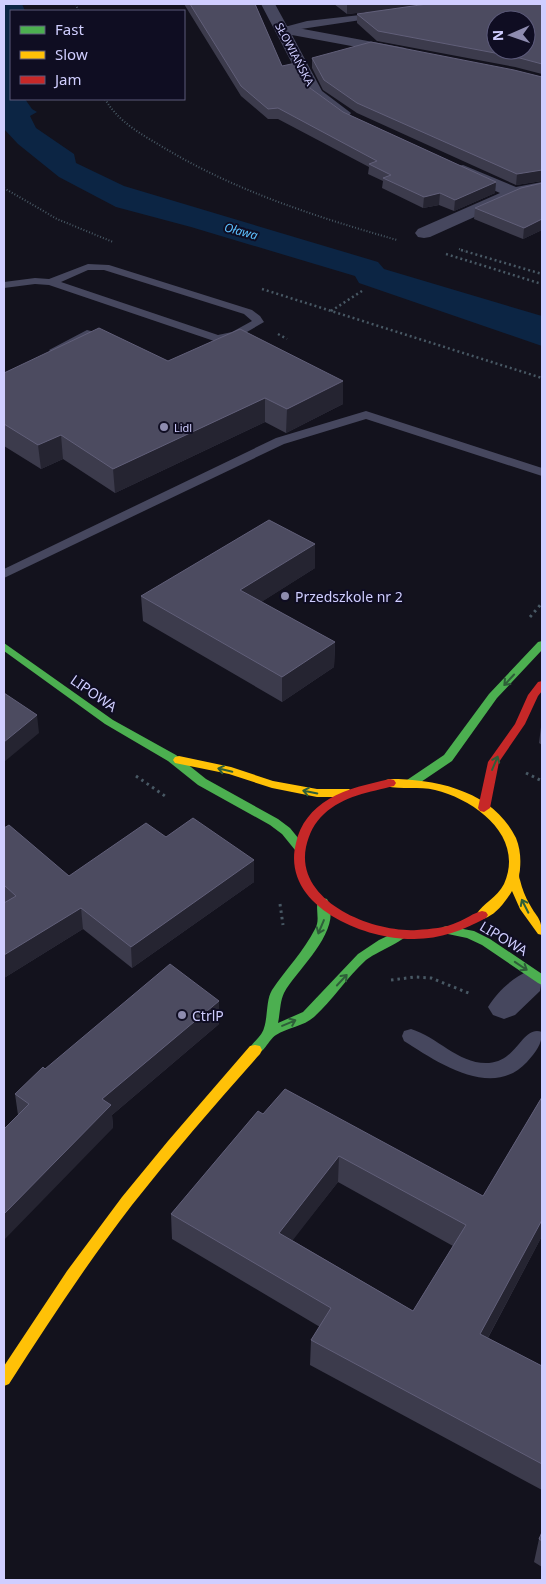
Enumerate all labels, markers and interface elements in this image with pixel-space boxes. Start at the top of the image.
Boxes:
legend [10,10,185,100]
north arrow [486,10,536,60]
text: Fast [55,19,84,39]
street label: SŁOWIAŃSKA [272,20,318,89]
text: N [488,29,507,41]
text: Slow [55,44,88,64]
text: Jam [53,69,82,89]
water label: Oława [222,218,260,244]
place label: Lidl [174,420,192,435]
marker: Lidl [158,421,170,433]
place label: Przedszkole nr 2 [295,587,403,606]
marker: Przedszkole nr 2 [279,590,291,602]
street label: LIPOWA [67,670,121,716]
one-way arrow [503,673,515,686]
one-way arrow [490,756,500,771]
one-way arrow [218,765,234,774]
one-way arrow [302,786,318,796]
one-way arrow [520,899,530,914]
street label: LIPOWA [476,916,532,960]
one-way arrow [316,919,326,934]
one-way arrow [514,961,528,971]
one-way arrow [336,974,348,986]
place label: CtrlP [192,1006,224,1025]
marker: CtrlP [176,1009,188,1021]
one-way arrow [281,1018,296,1028]

